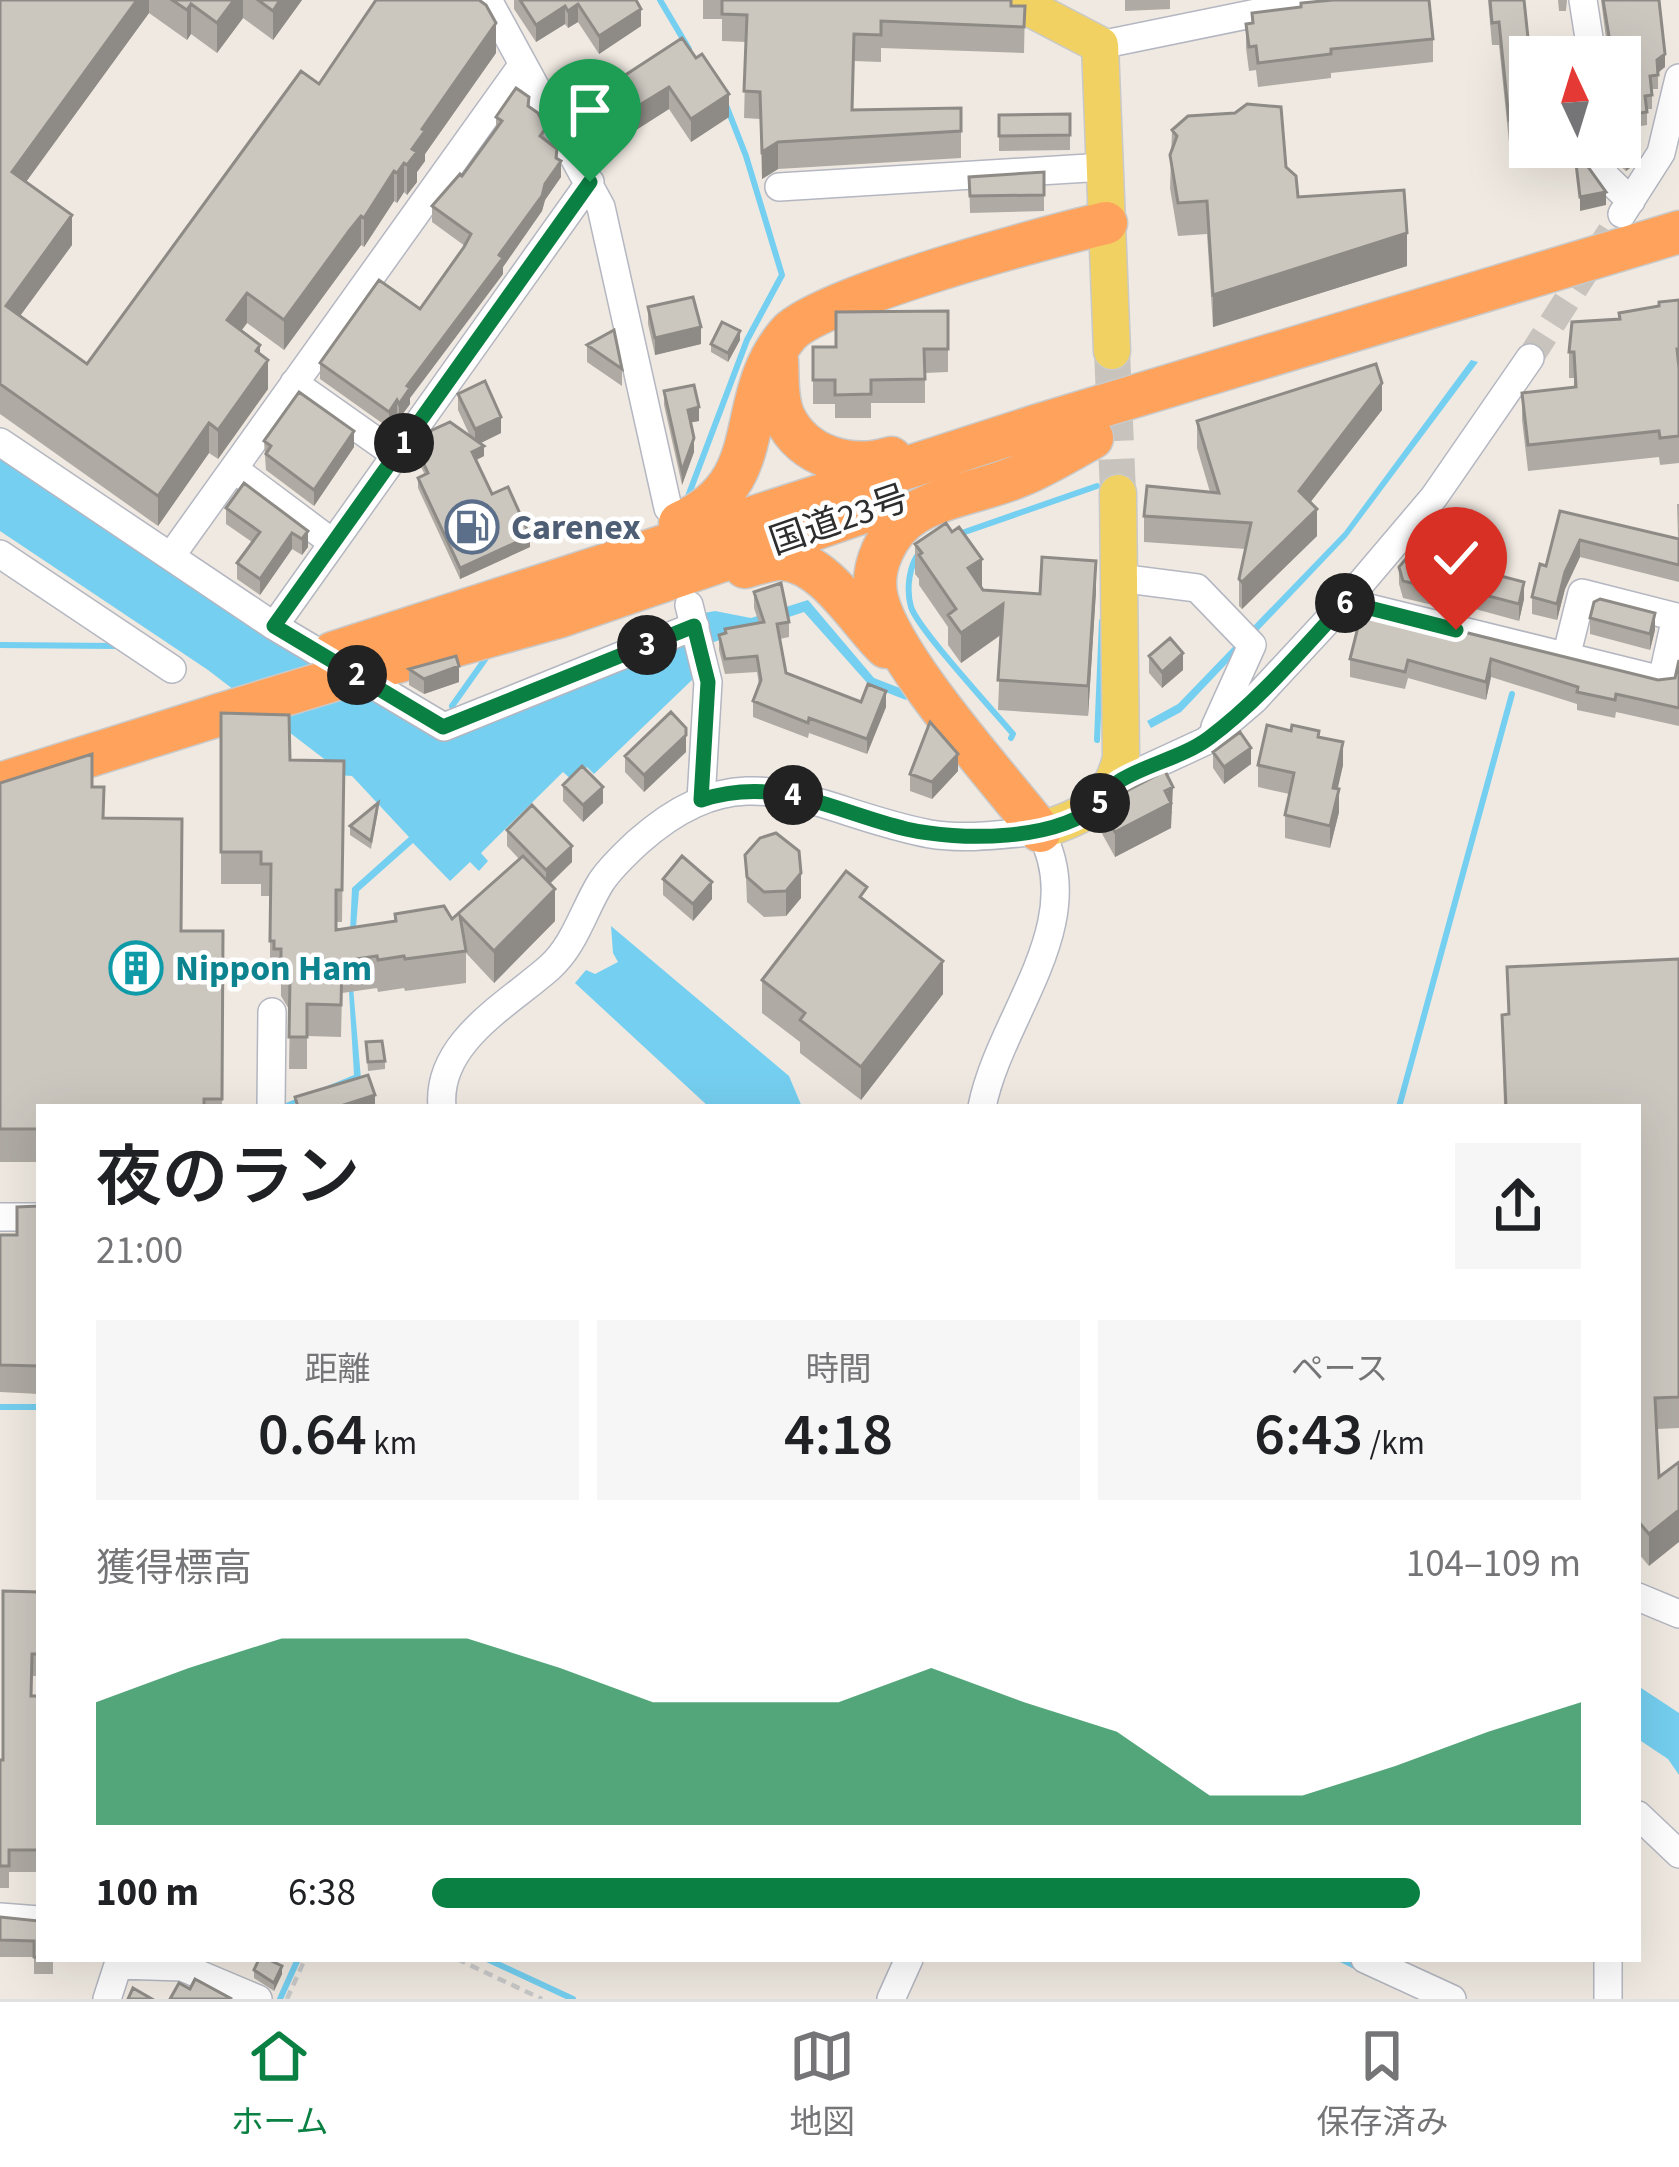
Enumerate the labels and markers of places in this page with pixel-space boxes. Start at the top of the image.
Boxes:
pin [539,59,641,182]
pin: 1 [374,413,434,473]
fuel station icon: Carenex [444,499,500,555]
place label: Carenex [511,502,641,553]
pin [1405,507,1507,630]
pin: 6 [1315,573,1375,633]
pin: 3 [617,615,677,675]
pin: 2 [327,645,387,705]
pin: 4 [763,765,823,825]
pin: 5 [1070,773,1130,833]
building icon: Nippon Ham [108,940,164,996]
place label: Nippon Ham [175,943,372,994]

